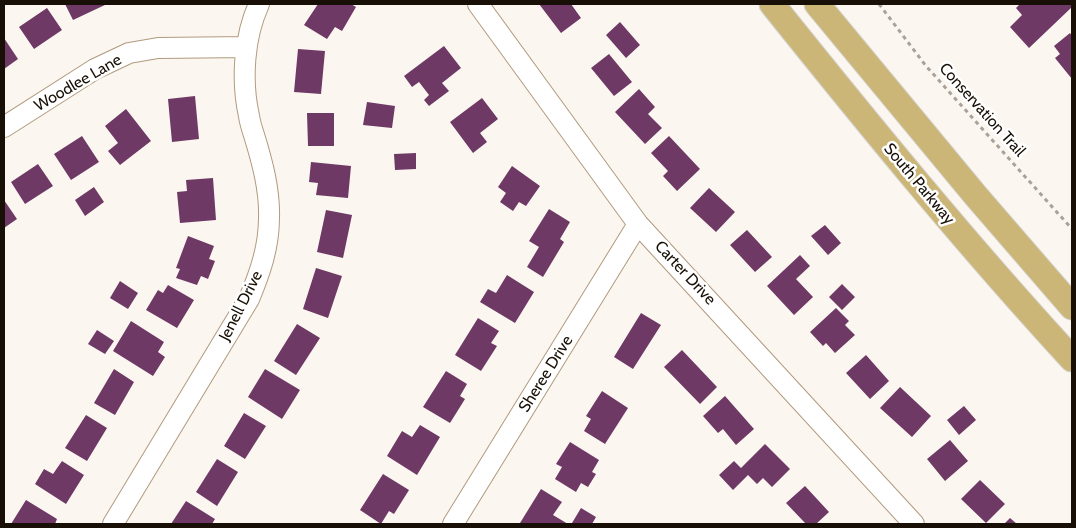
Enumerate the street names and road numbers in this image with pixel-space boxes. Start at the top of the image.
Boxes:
street label: Woodlee Lane [31,50,125,116]
street label: Conservation Trail [935,59,1029,161]
street label: South Parkway [880,140,958,228]
street label: Carter Drive [650,237,720,309]
street label: Jenell Drive [215,268,267,344]
street label: Sheree Drive [515,332,577,416]

